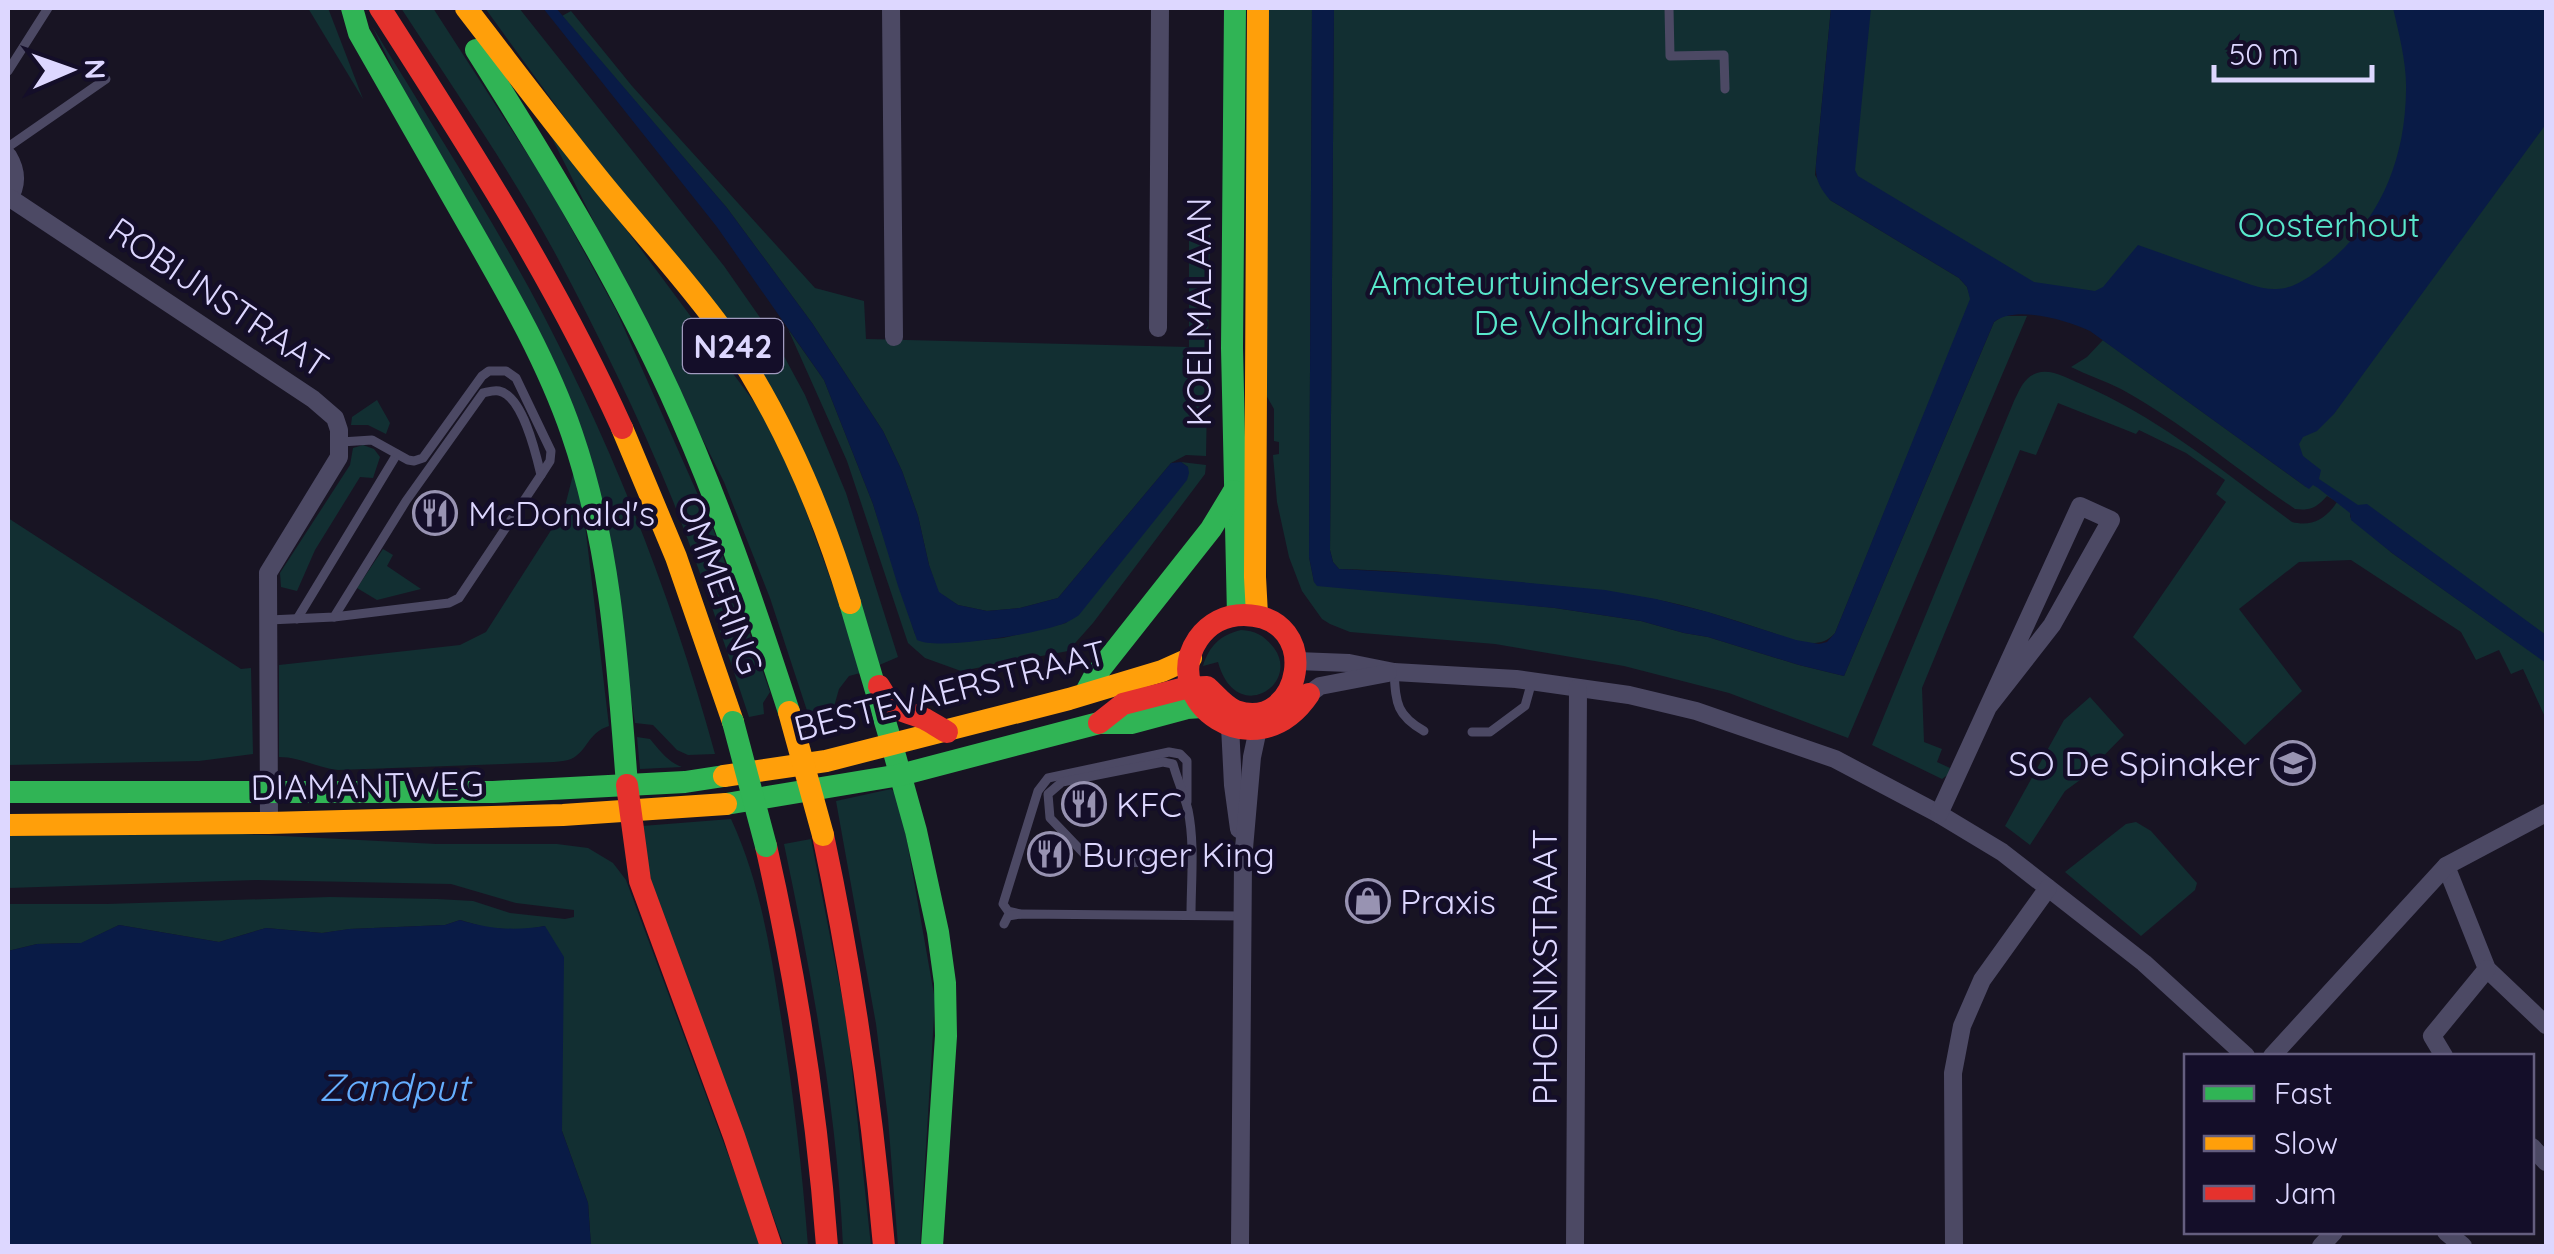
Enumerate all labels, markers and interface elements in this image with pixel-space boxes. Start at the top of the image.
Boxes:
north arrow [20,20,120,120]
scale bar [2214,20,2372,82]
text: 50 m [2229,35,2299,73]
text: N [78,58,113,80]
street label: KOELMALAAN [1176,198,1220,426]
park label: Oosterhout [2238,202,2420,246]
street label: ROBIJNSTRAAT [101,207,337,387]
park label: Amateurtuindersvereniging De Volharding [1369,260,1809,344]
road number: N242 [683,319,783,373]
restaurant icon: McDonald's [412,490,458,536]
street label: OMMERING [668,490,774,680]
place label: McDonald's [468,491,655,535]
street label: BESTEVAERSTRAAT [789,630,1111,750]
school or university icon: SO De Spinaker [2270,740,2316,786]
place label: SO De Spinaker [2008,741,2260,785]
street label: DIAMANTWEG [250,761,484,809]
restaurant icon: KFC [1061,781,1107,827]
place label: KFC [1116,782,1182,826]
street label: PHOENIXSTRAAT [1522,829,1566,1105]
restaurant icon: Burger King [1027,831,1073,877]
place label: Burger King [1082,832,1275,876]
shop icon: Praxis [1345,878,1391,924]
place label: Praxis [1400,879,1496,923]
legend [2184,1054,2534,1234]
water label: Zandput [319,1063,473,1111]
text: Fast [2274,1074,2333,1112]
text: Slow [2274,1124,2338,1162]
text: Jam [2274,1174,2337,1212]

